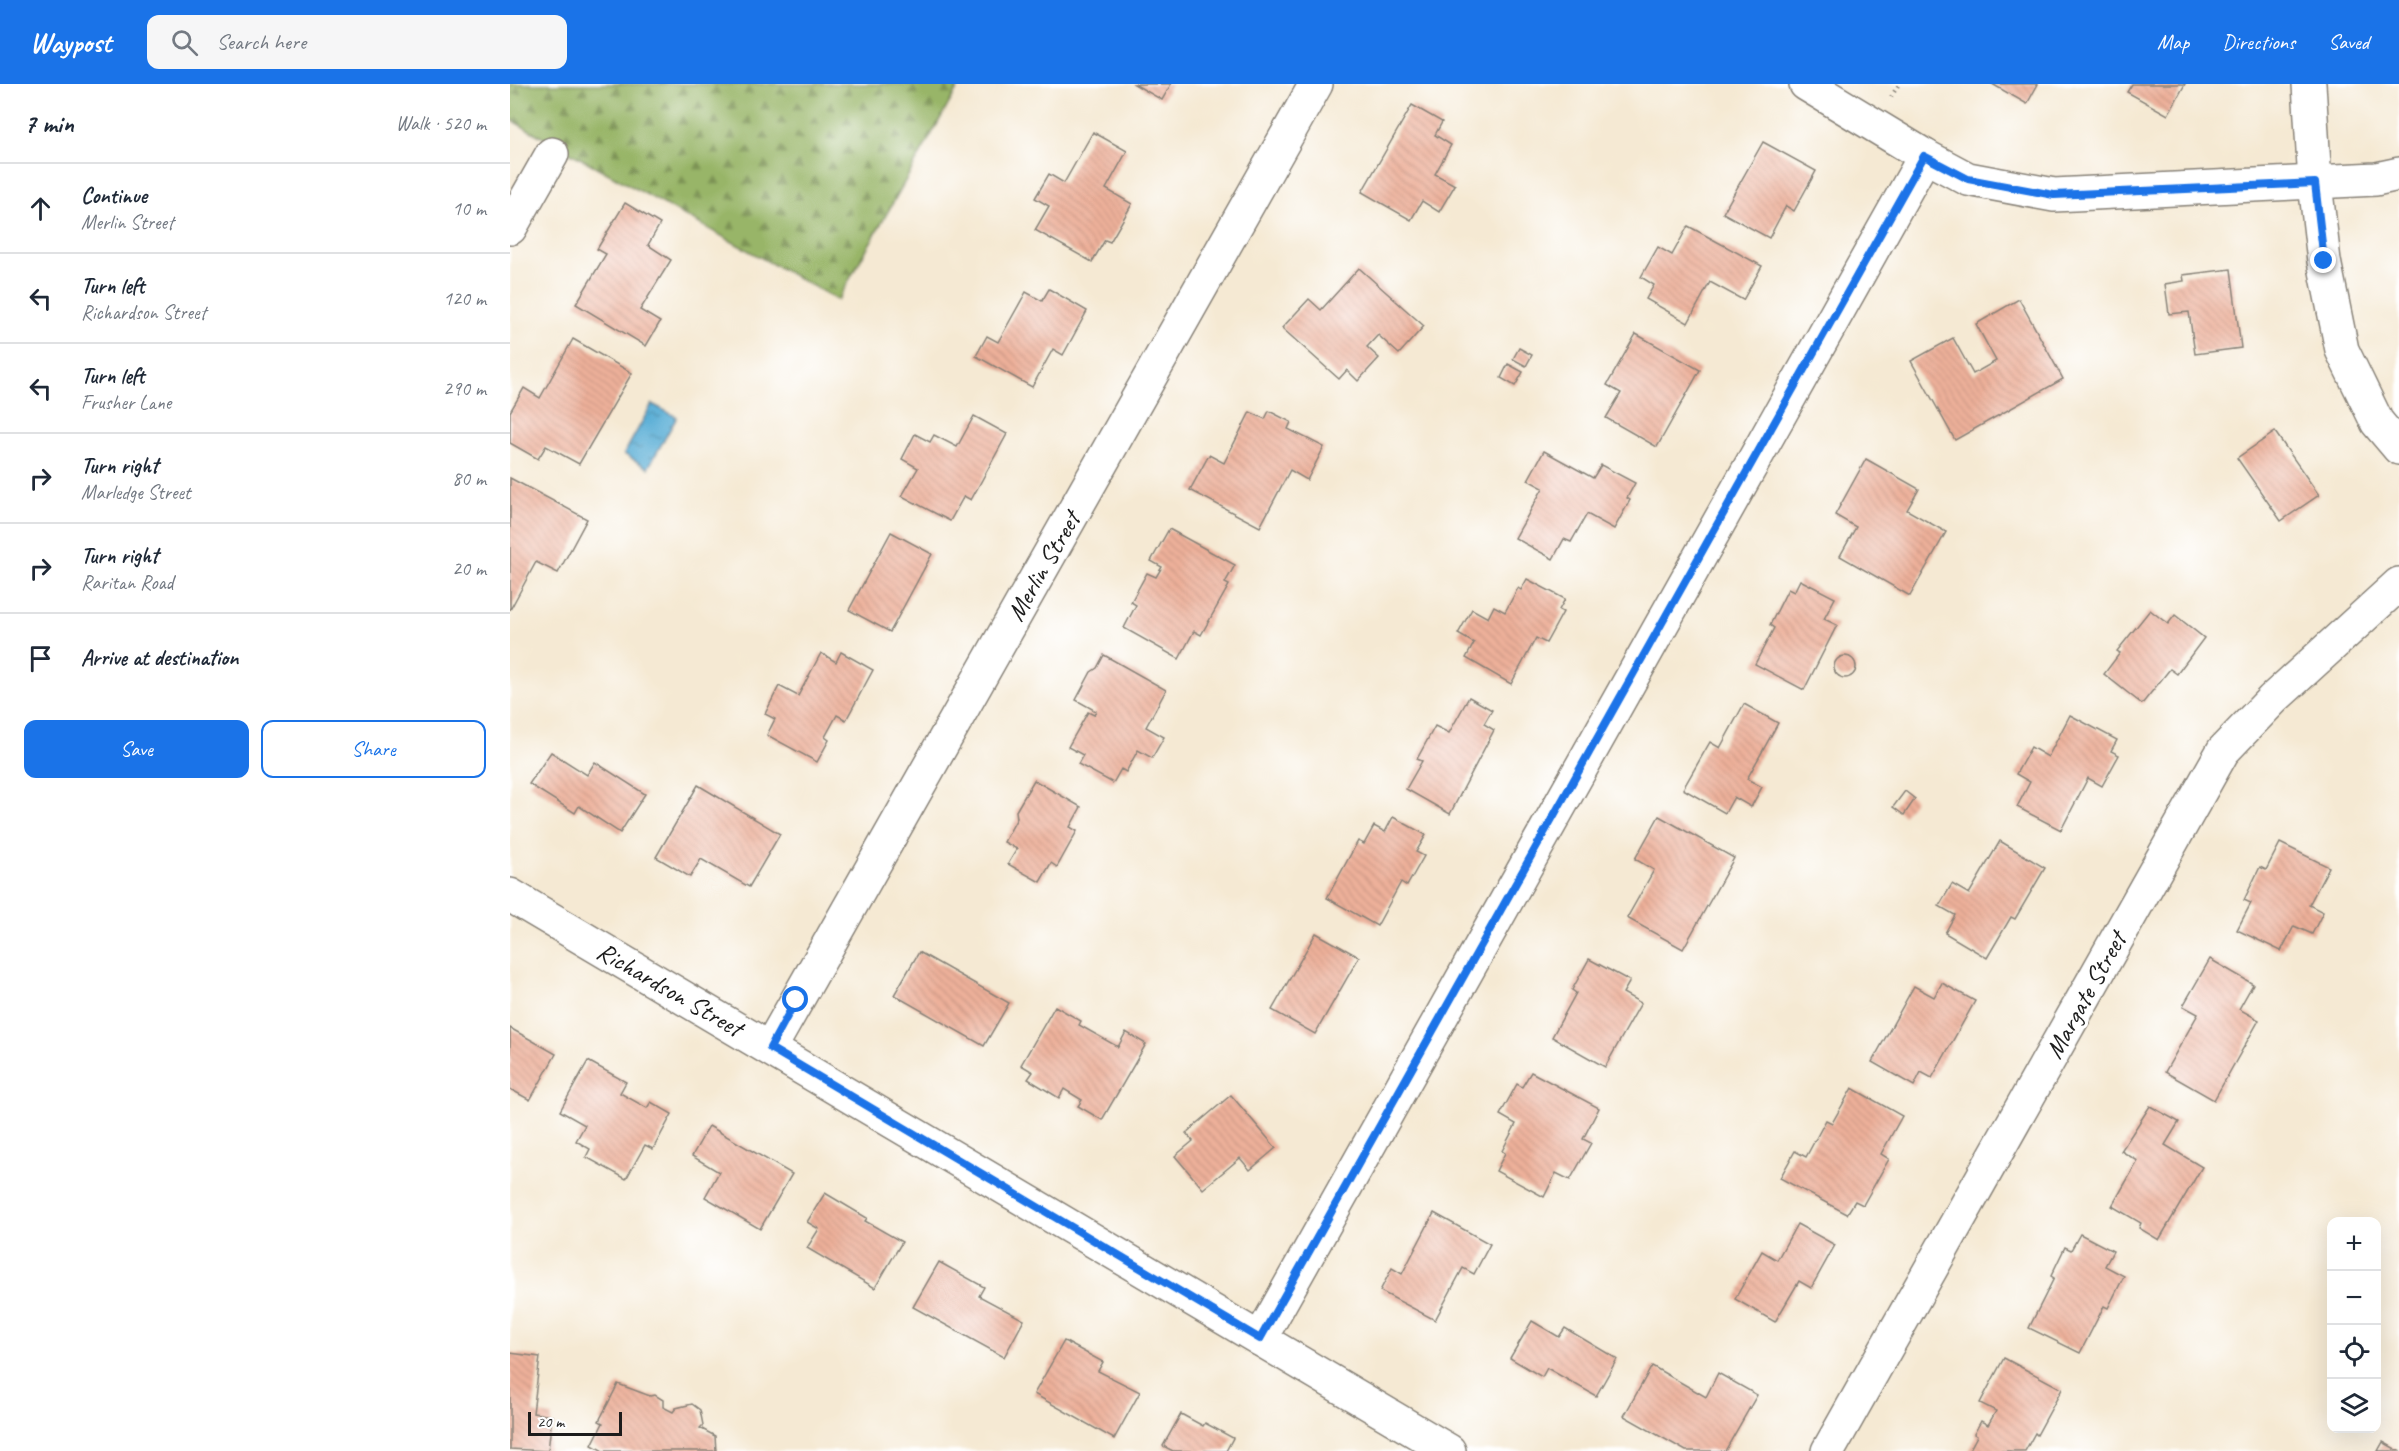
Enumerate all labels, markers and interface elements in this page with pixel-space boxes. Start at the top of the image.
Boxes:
search box [147,15,567,69]
text: Waypost [30,25,111,60]
icon: search [168,26,201,59]
text: Search here [216,28,306,56]
text: Map [2157,29,2189,55]
text: Directions [2222,29,2295,55]
text: Saved [2328,29,2369,55]
text: 7 min [24,107,74,140]
text: Walk · 520 m [396,111,486,136]
text: Continue [81,182,147,210]
icon: ahead [24,192,57,225]
text: 10 m [452,196,486,221]
text: Merlin Street [81,210,174,235]
route end [2310,247,2336,273]
text: Turn left [81,272,145,300]
icon: left [24,282,57,315]
text: 120 m [443,286,486,311]
text: Richardson Street [81,300,206,325]
text: Turn left [81,362,145,390]
icon: left [24,372,57,405]
text: 290 m [443,376,486,401]
text: Frusher Lane [81,390,171,415]
text: Turn right [81,452,158,480]
icon: right [24,462,57,495]
text: 80 m [452,466,486,491]
text: Marledge Street [81,480,191,505]
street label: Merlin Street [999,503,1090,627]
text: Turn right [81,542,158,570]
icon: right [24,552,57,585]
text: 20 m [452,556,486,581]
text: Raritan Road [81,570,173,595]
icon: arrive [24,642,57,675]
text: Arrive at destination [81,644,238,672]
button: Save [24,720,249,778]
button: Share [261,720,486,778]
street label: Margate Street [2037,923,2135,1064]
street label: Richardson Street [591,935,751,1046]
route start [782,986,808,1012]
map controls [2327,1217,2381,1433]
button: + [2327,1217,2381,1271]
button: − [2327,1271,2381,1325]
button: locate [2327,1325,2381,1379]
button: layers [2327,1379,2381,1433]
scale bar [528,1409,622,1436]
text: 20 m [537,1412,564,1432]

